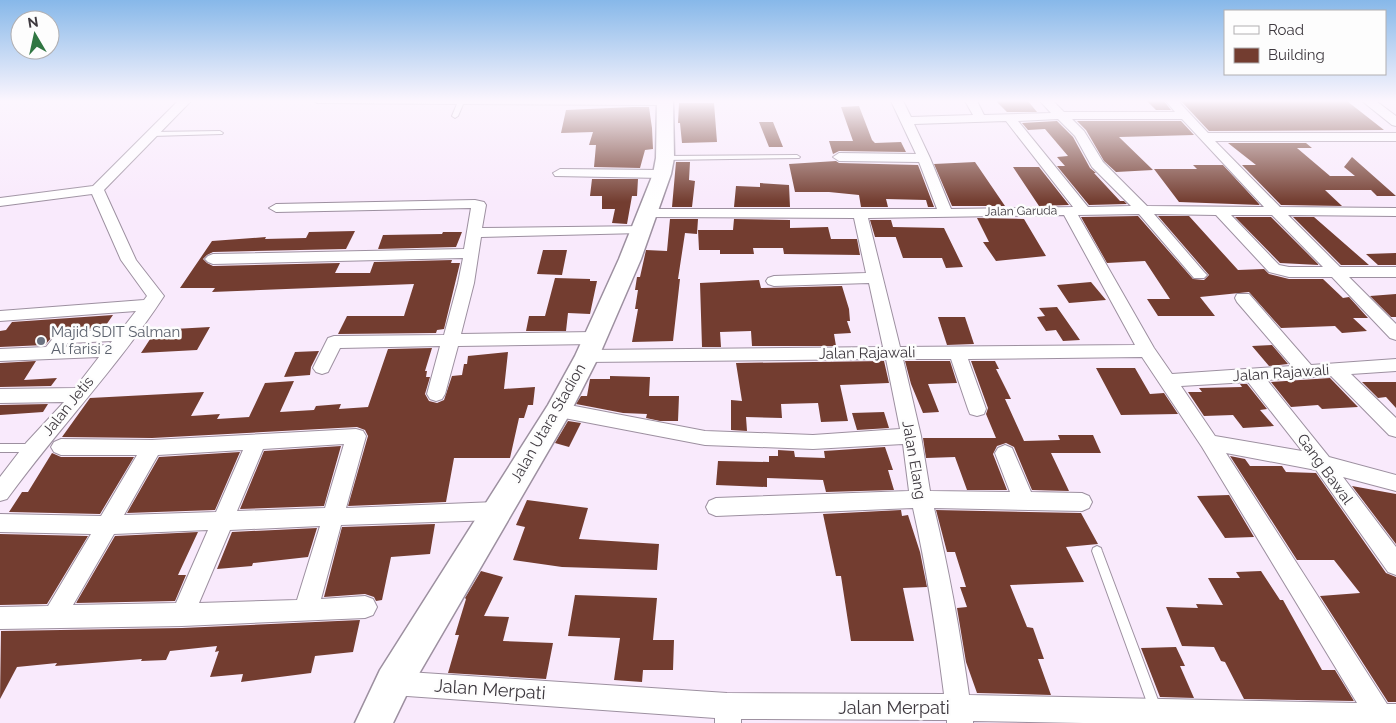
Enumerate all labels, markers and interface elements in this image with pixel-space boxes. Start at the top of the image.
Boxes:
north arrow [10,10,60,60]
legend [1224,10,1386,75]
text: N [26,13,39,31]
text: Road [1268,21,1304,39]
text: Building [1268,46,1325,64]
street label: Jalan Garuda [985,203,1057,219]
place label: Majid SDIT Salman Al farisi 2 [51,323,180,358]
marker: Majid SDIT Salman Al farisi 2 [35,335,47,347]
street label: Jalan Rajawali [818,343,916,363]
street label: Jalan Utara Stadion [507,360,589,486]
street label: Jalan Rajawali [1232,361,1330,385]
street label: Jalan Jetis [39,373,97,439]
street label: Jalan Elang [898,419,930,501]
street label: Gang Bawal [1293,430,1357,509]
street label: Jalan Merpati [434,675,546,703]
street label: Jalan Merpati [838,697,950,718]

